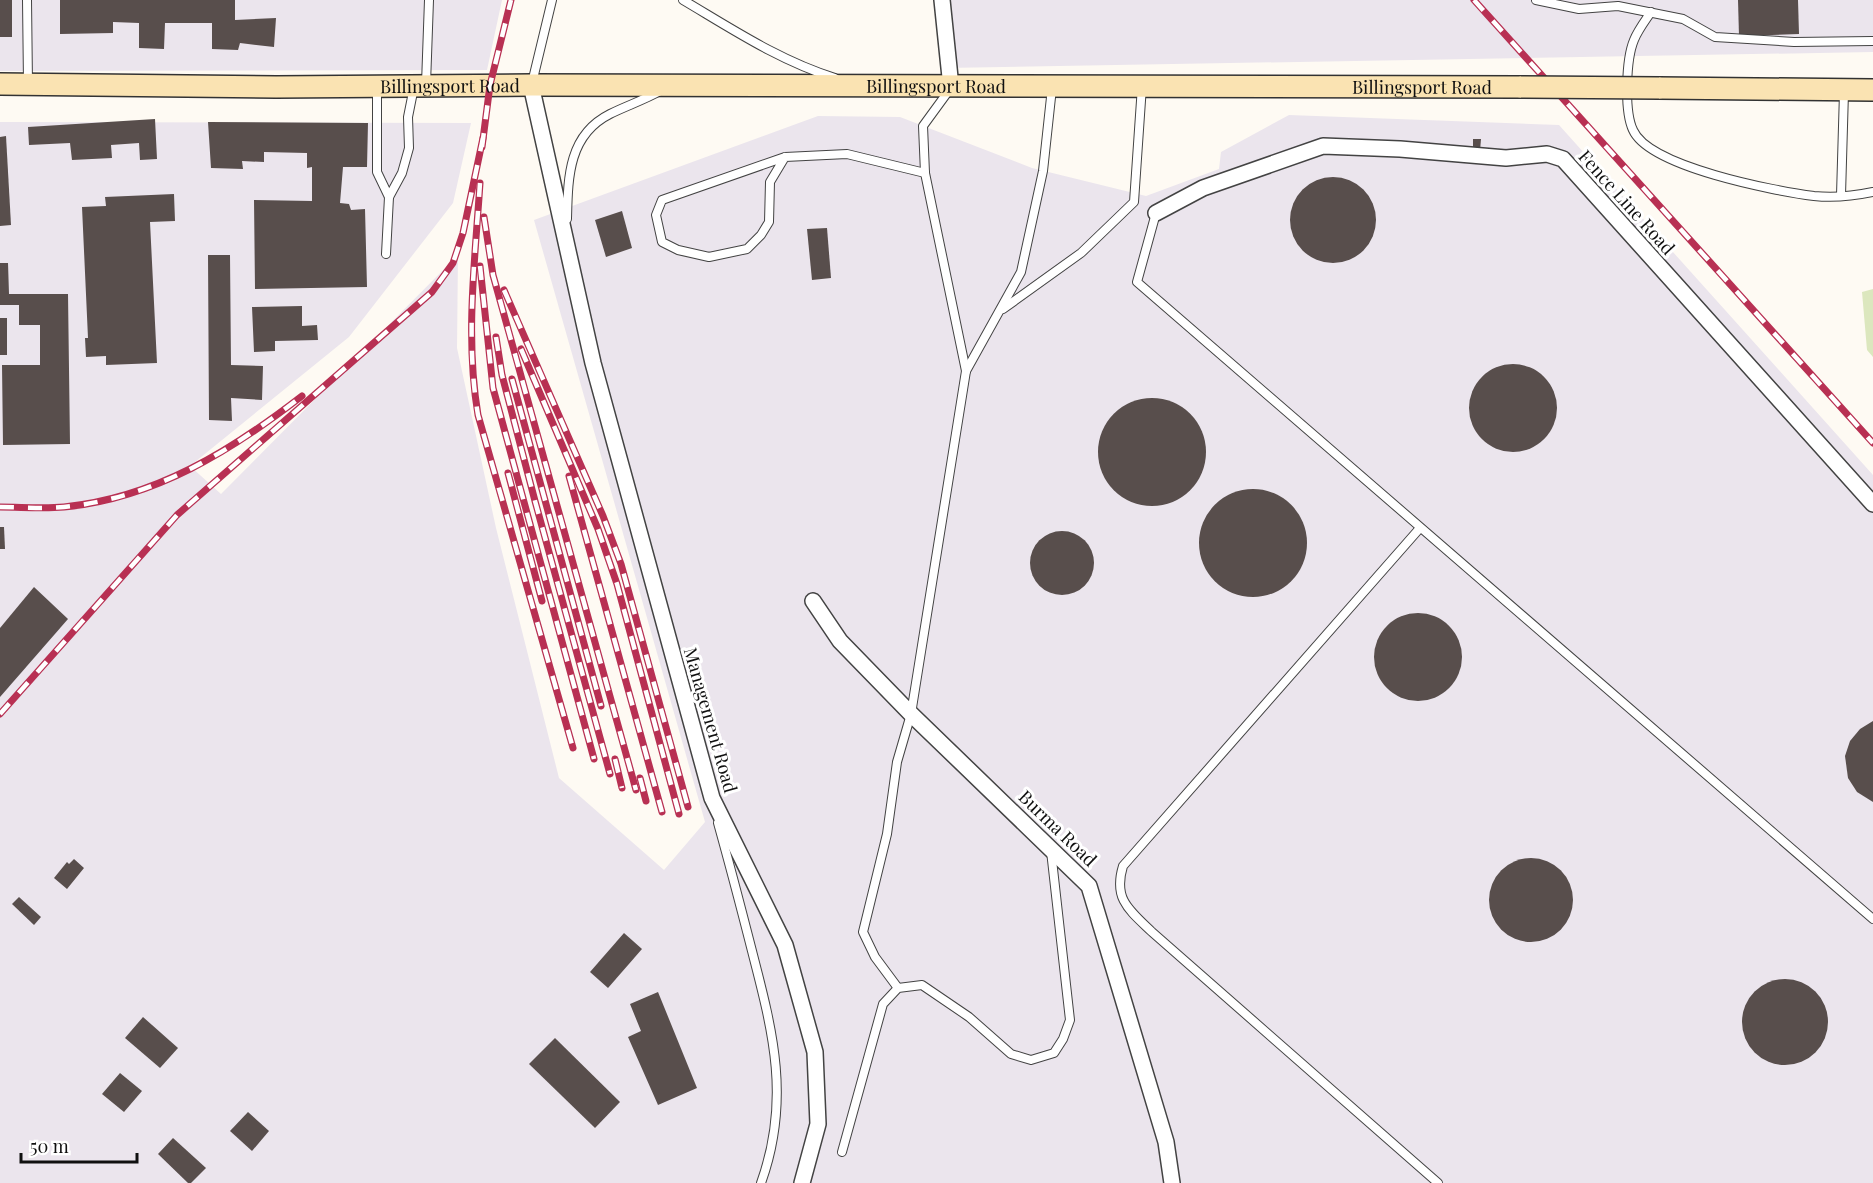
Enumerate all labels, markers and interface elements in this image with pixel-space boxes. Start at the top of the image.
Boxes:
street label: Billingsport Road [380,73,521,98]
street label: Billingsport Road [866,74,1007,98]
street label: Billingsport Road [1352,75,1493,99]
street label: Fence Line Road [1574,144,1681,260]
street label: Management Road [679,645,743,796]
street label: Burma Road [1014,785,1103,872]
scale bar [21,1126,136,1164]
text: 50 m [30,1134,69,1158]

